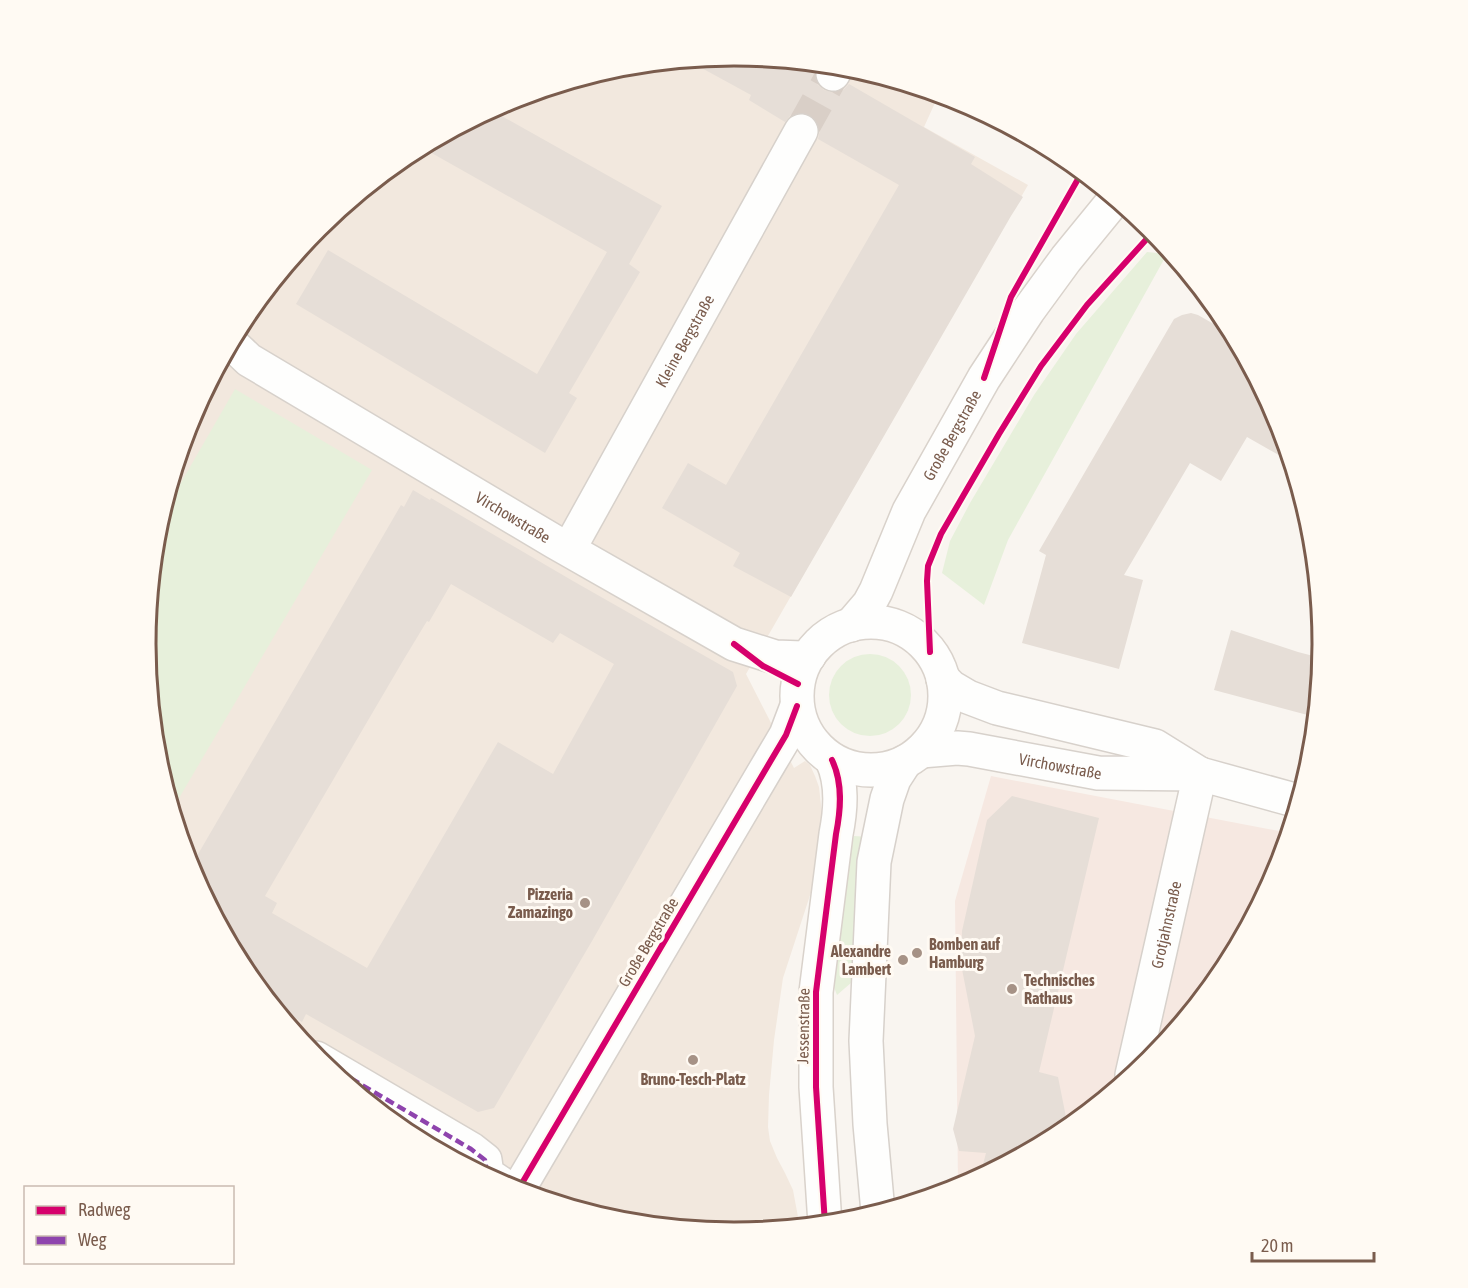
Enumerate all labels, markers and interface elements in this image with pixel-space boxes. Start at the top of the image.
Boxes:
street label: Kleine Bergstraße [652,291,717,390]
street label: Große Bergstraße [919,387,984,483]
street label: Virchowstraße [472,488,554,546]
street label: Virchowstraße [1017,749,1103,782]
street label: Grotjahnstraße [1147,879,1185,970]
place label: Pizzeria Zamazingo [508,885,573,921]
street label: Große Bergstraße [614,894,682,990]
marker: Pizzeria Zamazingo [578,896,592,910]
place label: Bomben auf Hamburg [929,935,1001,971]
place label: Alexandre Lambert [830,942,891,978]
marker: Bomben auf Hamburg [910,946,924,960]
marker: Alexandre Lambert [896,953,910,967]
place label: Technisches Rathaus [1024,971,1095,1007]
marker: Technisches Rathaus [1005,982,1019,996]
street label: Jessenstraße [793,988,813,1064]
marker: Bruno-Tesch-Platz [686,1053,700,1067]
place label: Bruno-Tesch-Platz [640,1070,746,1088]
legend [24,1186,234,1264]
text: Radweg [78,1199,131,1220]
scale bar [1252,1225,1374,1263]
text: Weg [78,1229,107,1250]
text: 20 m [1261,1235,1293,1256]

